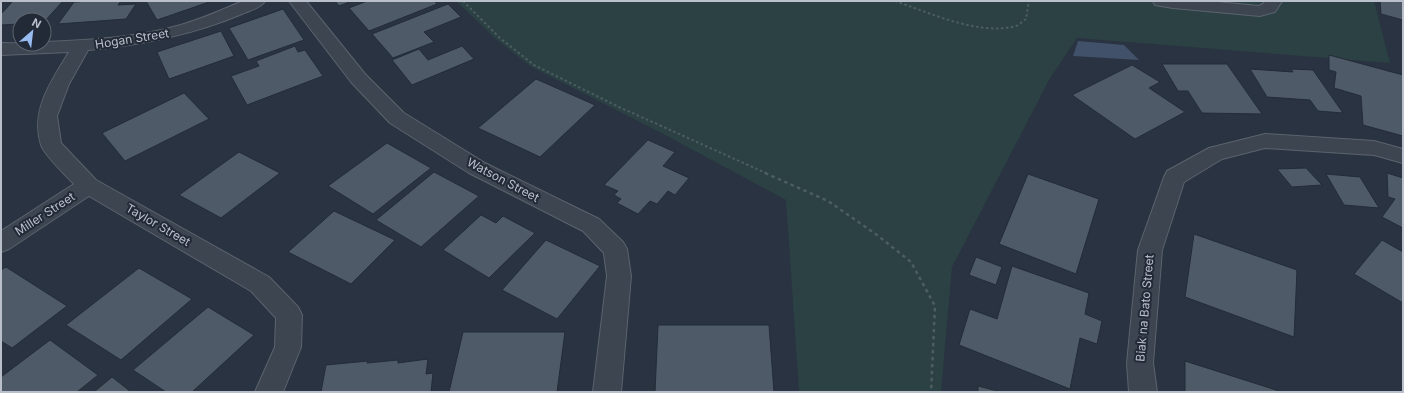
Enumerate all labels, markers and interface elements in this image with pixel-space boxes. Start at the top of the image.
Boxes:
north arrow [12,12,52,52]
text: N [30,15,44,31]
street label: Hogan Street [94,25,170,52]
street label: Watson Street [465,154,542,205]
street label: Miller Street [12,189,78,238]
street label: Taylor Street [123,200,193,249]
street label: Biak na Bato Street [1132,254,1157,362]

